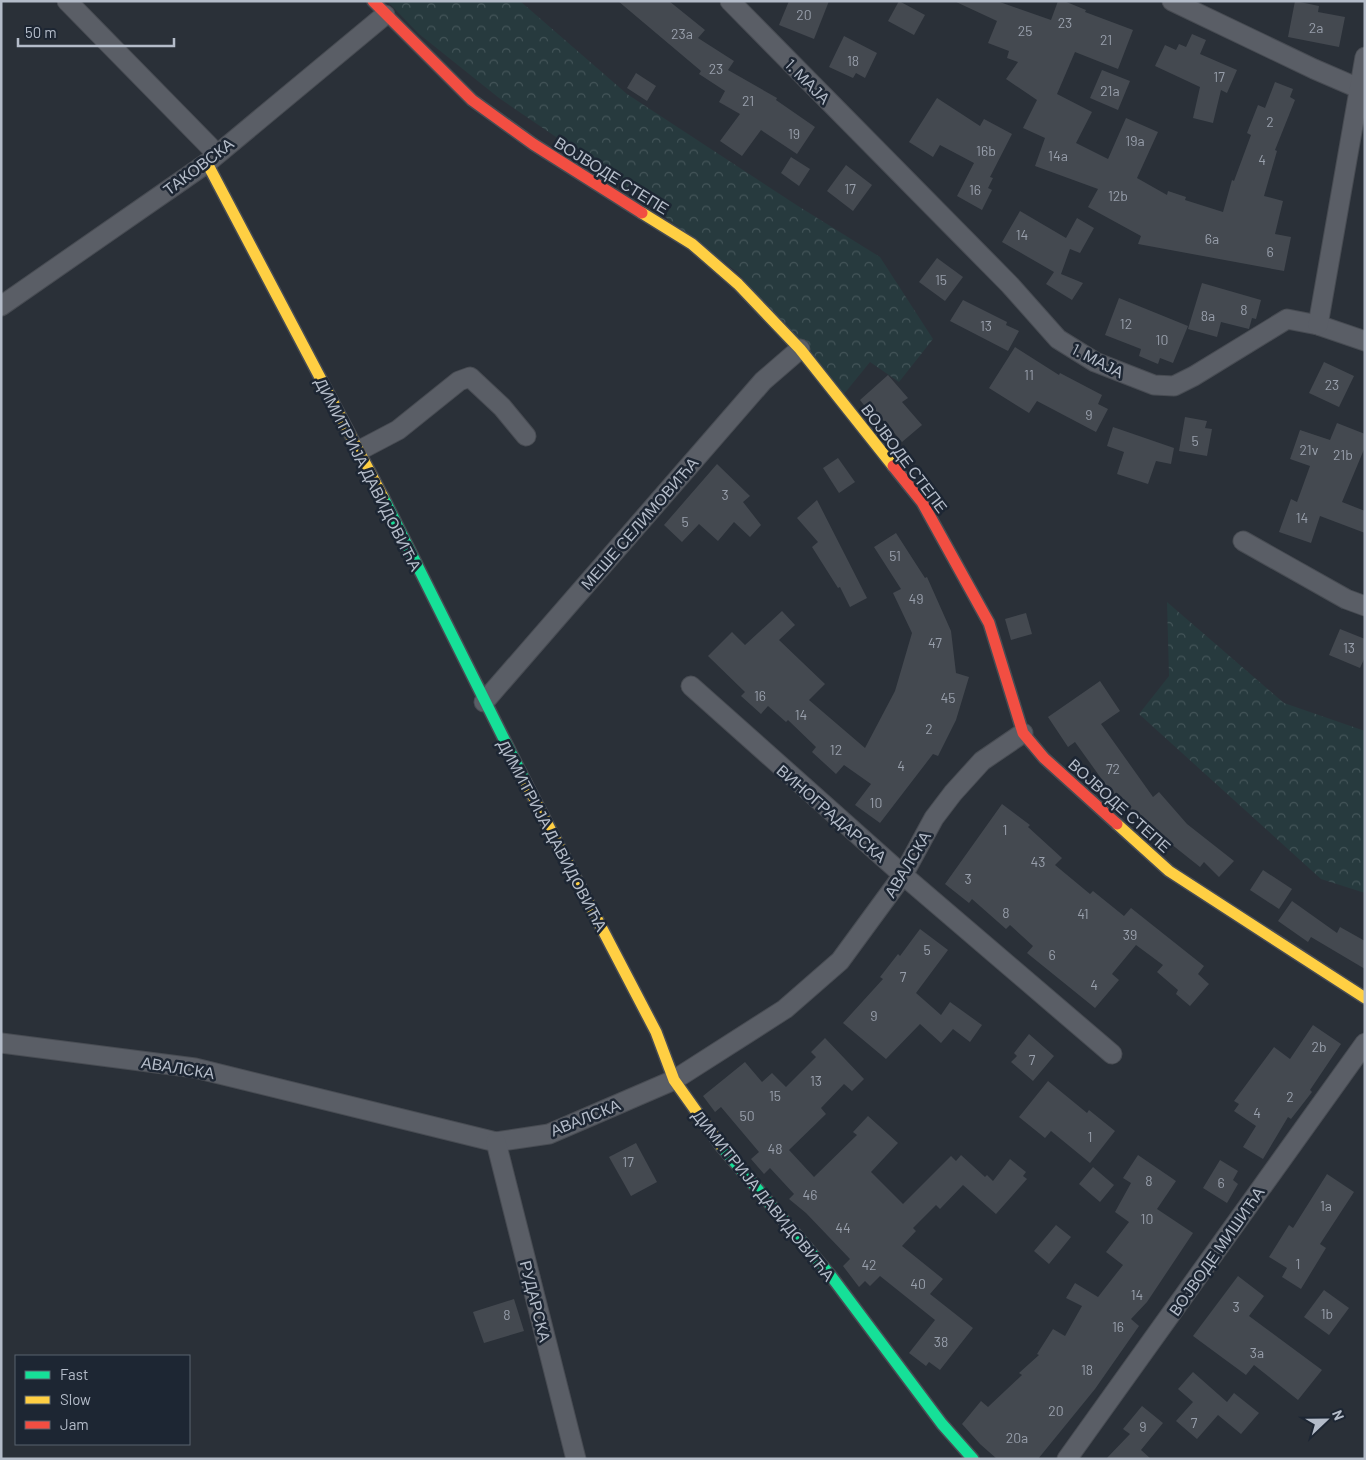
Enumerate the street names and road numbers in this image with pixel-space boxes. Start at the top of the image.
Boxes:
street label: 1. МАЈА [782,55,835,108]
street label: ВОЈВОДЕ СТЕПЕ [551,132,673,218]
street label: ТАКОВСКА [159,133,237,199]
street label: 1. МАЈА [1069,339,1128,381]
street label: ДИМИТРИЈА ДАВИДОВИЋА [312,374,426,574]
street label: ВОЈВОДЕ СТЕПЕ [858,400,952,516]
street label: МЕШЕ СЕЛИМОВИЋА [576,453,702,593]
street label: ДИМИТРИЈА ДАВИДОВИЋА [494,736,612,934]
street label: ВОЈВОДЕ СТЕПЕ [1065,754,1175,856]
street label: ВИНОГРАДАРСКА [773,760,891,866]
street label: АВАЛСКА [880,827,934,901]
street label: АВАЛСКА [140,1052,216,1082]
street label: АВАЛСКА [547,1094,623,1140]
street label: ДИМИТРИЈА ДАВИДОВИЋА [689,1106,839,1285]
street label: ВОЈВОДЕ МИШИЋА [1164,1183,1268,1319]
street label: РУДАРСКА [517,1258,555,1344]

